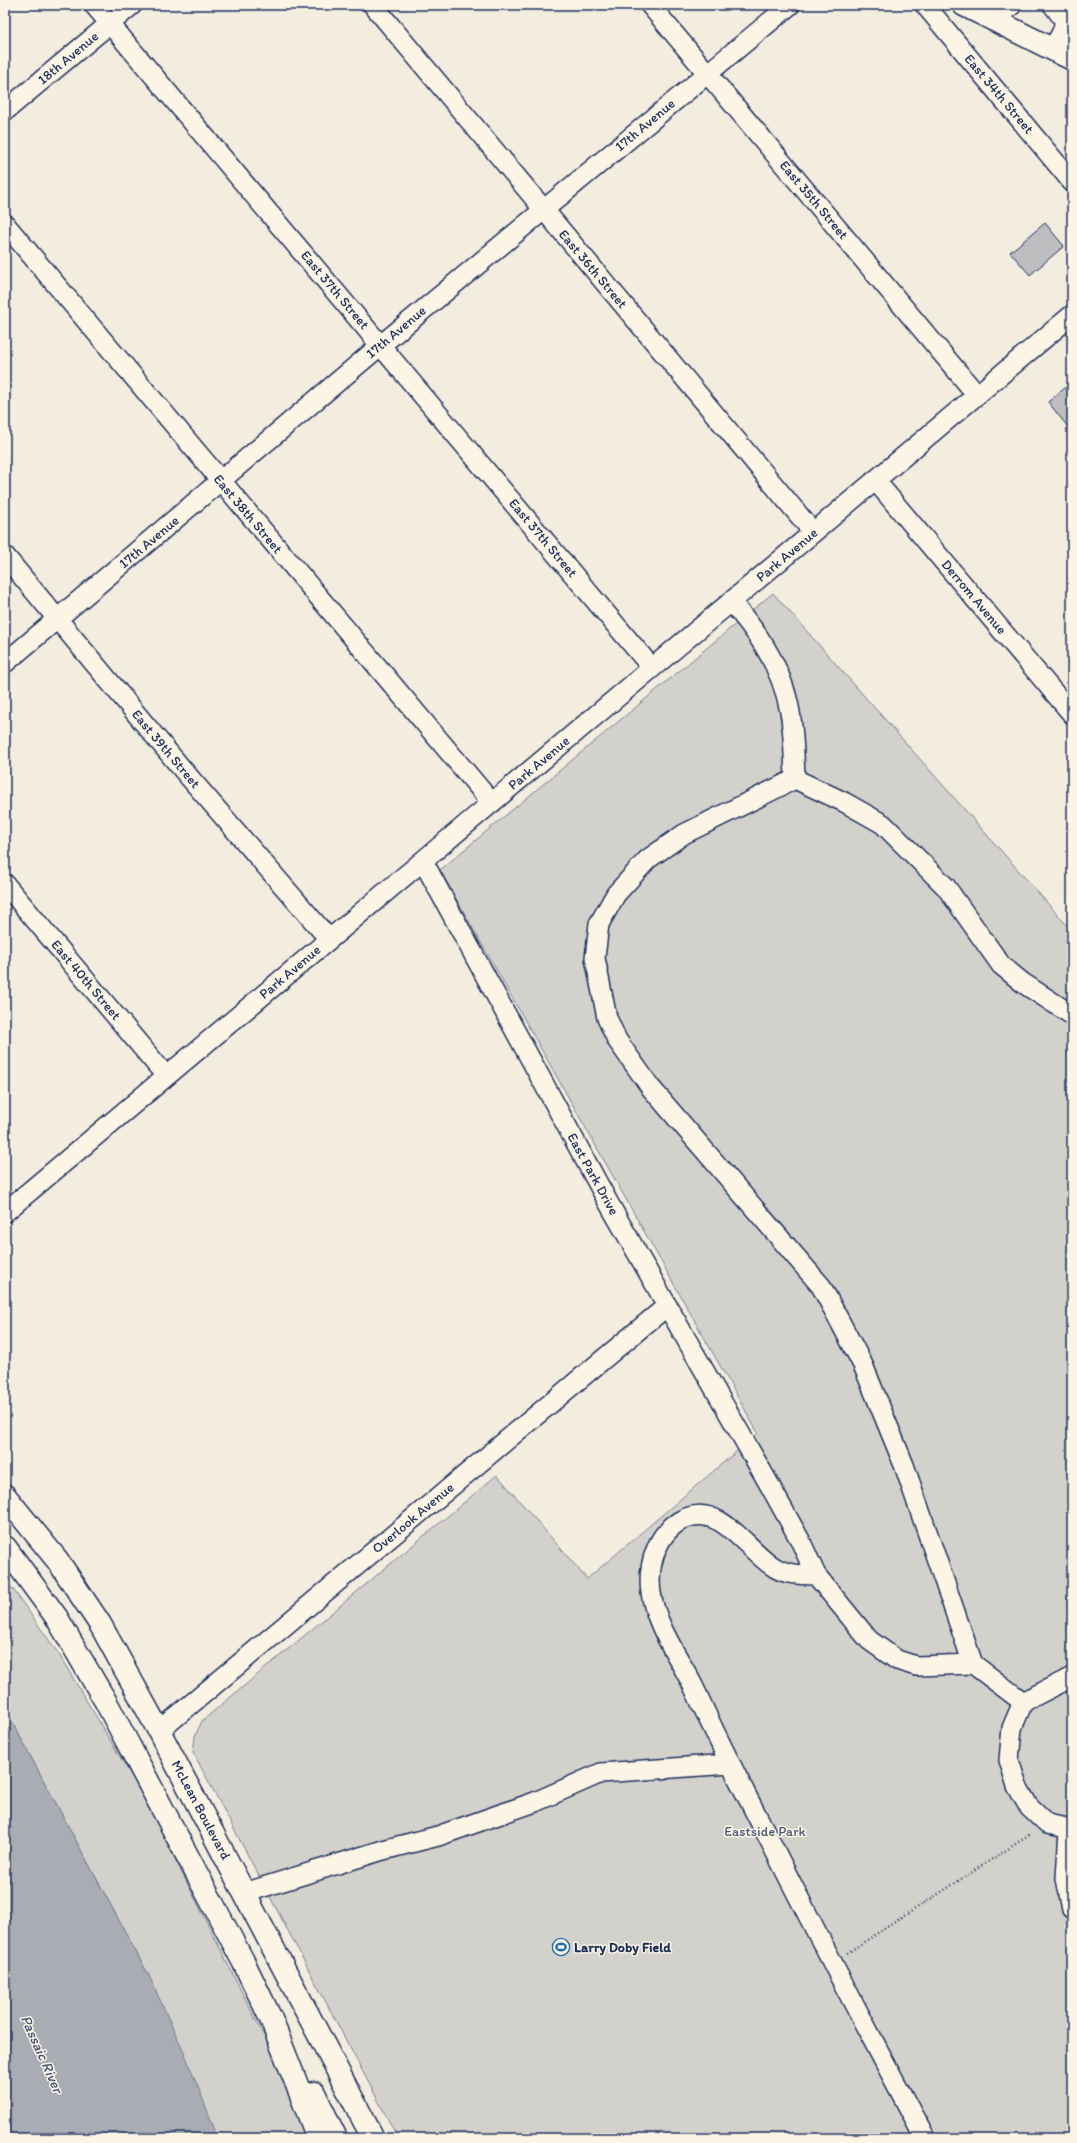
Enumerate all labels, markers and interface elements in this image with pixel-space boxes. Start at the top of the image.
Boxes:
street label: 18th Avenue [34,27,102,88]
street label: East 34th Street [961,51,1037,137]
street label: 17th Avenue [611,95,679,155]
street label: East 35th Street [776,157,852,243]
street label: East 36th Street [555,226,631,312]
street label: East 37th Street [297,247,373,333]
street label: 17th Avenue [362,302,430,362]
street label: East 38th Street [210,471,286,557]
street label: East 37th Street [505,495,581,581]
street label: 17th Avenue [115,512,183,572]
street label: Park Avenue [753,524,821,586]
street label: Derrom Avenue [938,556,1011,638]
street label: East 39th Street [128,706,204,792]
street label: Park Avenue [505,732,573,794]
street label: East 40th Street [47,936,125,1024]
street label: Park Avenue [256,941,324,1003]
street label: East Park Drive [563,1130,623,1218]
street label: Overlook Avenue [369,1479,458,1557]
street label: McLean Boulevard [168,1757,235,1863]
park label: Eastside Park [724,1823,806,1840]
sports icon: Larry Doby Field [551,1937,571,1957]
place label: Larry Doby Field [574,1939,671,1956]
water label: Passaic River [17,2012,68,2098]

